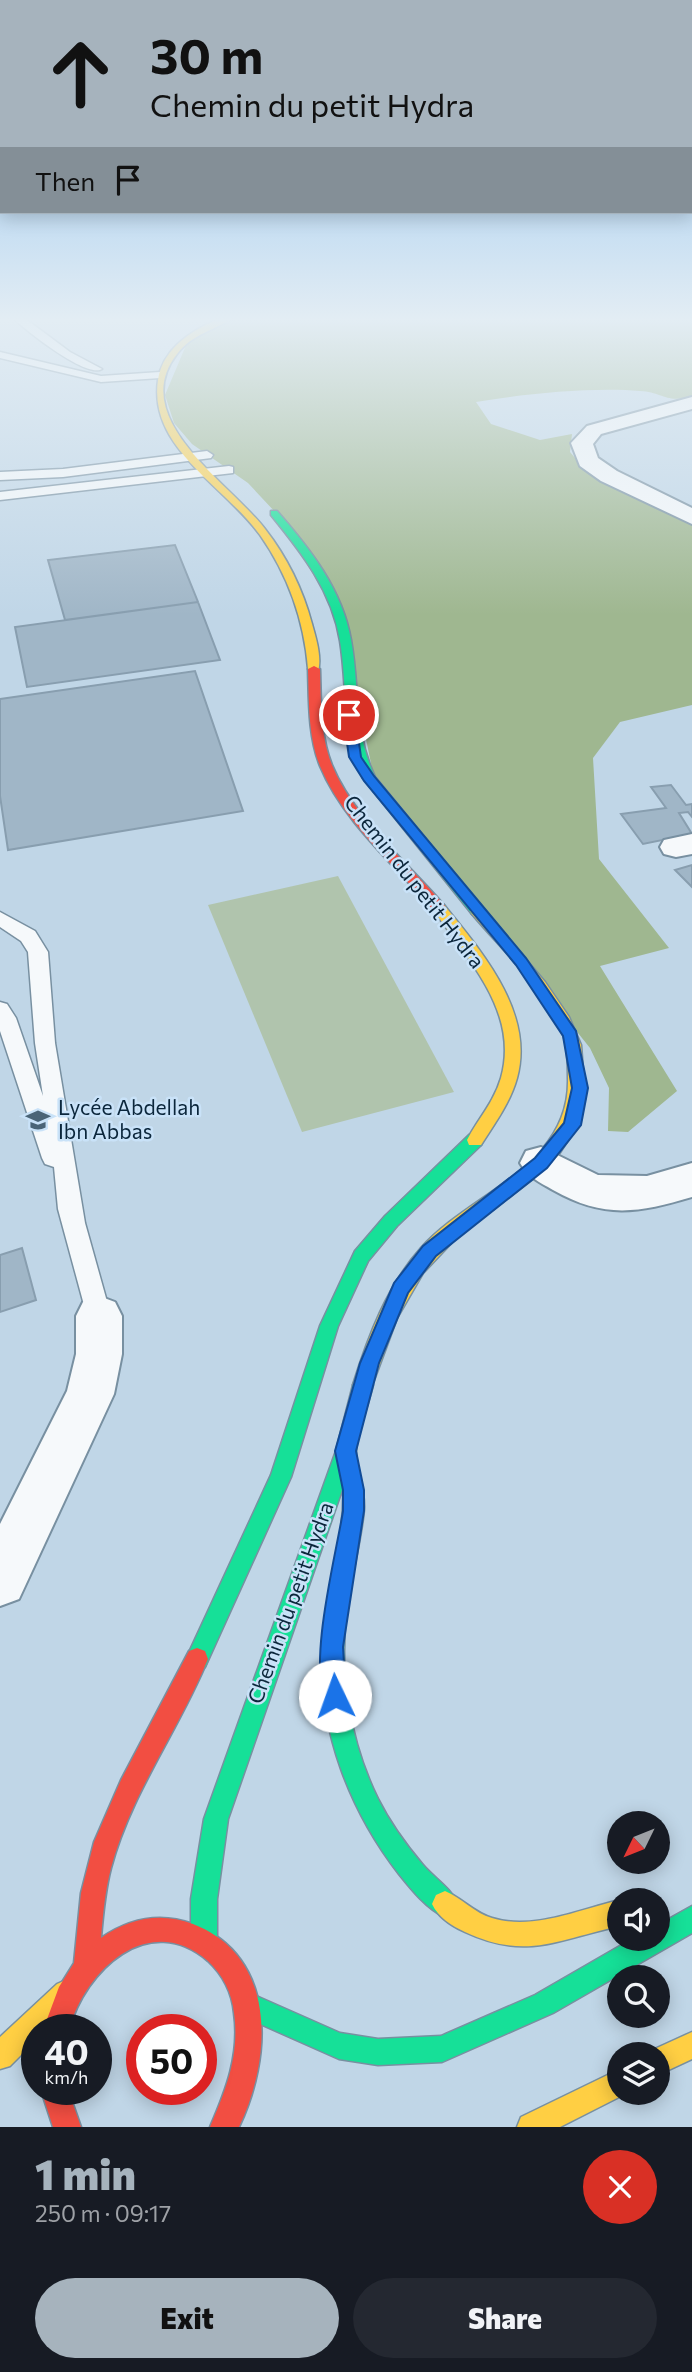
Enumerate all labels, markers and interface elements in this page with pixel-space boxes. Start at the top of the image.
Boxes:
text: 30 m [150,24,263,84]
icon: ahead [35,28,126,119]
text: Chemin du petit Hydra [150,84,474,124]
icon: arrive [109,161,147,199]
text: Then [35,165,95,196]
pin [319,685,379,745]
icon: arrive [330,696,368,734]
street label: Chemin du petit Hydra [340,790,491,973]
place label: Lycée Abdellah Ibn Abbas [58,1094,200,1143]
school or university icon: Lycée Abdellah Ibn Abbas [24,1106,52,1134]
street label: Chemin du petit Hydra [241,1498,338,1707]
position arrow [298,1659,372,1733]
north arrow [607,1811,670,1874]
map controls [607,1811,670,2105]
button: sound [607,1888,670,1951]
button: search [607,1965,670,2028]
speed limit sign: 50 [126,2014,217,2105]
text: 40 [44,2029,89,2072]
button: layers [607,2042,670,2105]
text: km/h [45,2066,88,2088]
text: 1 min [35,2147,136,2199]
button: close [583,2150,657,2224]
text: 250 m · 09:17 [35,2199,171,2227]
button: Exit [35,2278,339,2358]
button: Share [353,2278,657,2358]

